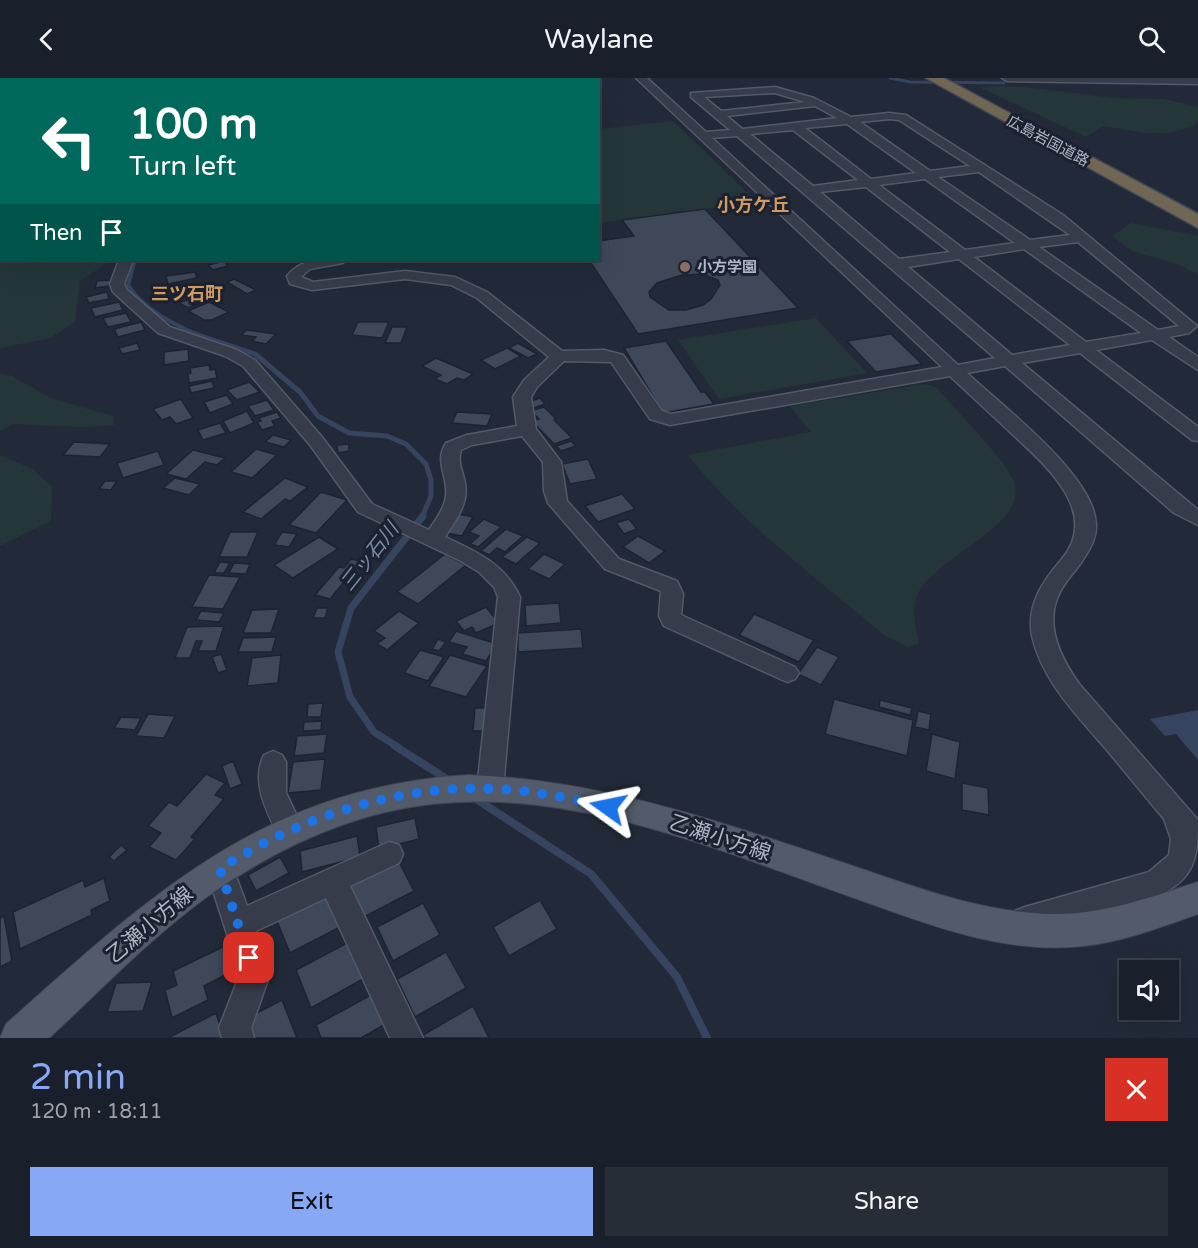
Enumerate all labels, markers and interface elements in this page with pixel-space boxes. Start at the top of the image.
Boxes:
icon: back [30,23,63,56]
text: Waylane [544,23,654,56]
icon: search [1135,23,1168,56]
text: 100 m [129,99,258,150]
icon: left [30,102,108,180]
street label: 広島岩国道路 [1004,112,1092,170]
text: Turn left [129,150,236,183]
district label: 小方ケ丘 [717,194,789,216]
icon: arrive [95,216,128,249]
text: Then [30,220,83,246]
place label: 小方学園 [697,258,757,276]
marker: 小方学園 [678,260,692,274]
district label: 三ツ石町 [151,283,223,305]
water label: 三ッ石川 [336,517,405,596]
position arrow [576,775,640,839]
street label: 乙瀬小方線 [666,810,774,866]
street label: 乙瀬小方線 [102,882,198,968]
pin [223,932,274,983]
icon: arrive [232,941,265,974]
map controls [1119,960,1179,1020]
button: sound [1119,960,1179,1020]
text: 2 min [30,1056,126,1099]
button: close [1105,1058,1168,1121]
text: 120 m · 18:11 [30,1100,162,1124]
button: Exit [30,1167,593,1236]
button: Share [605,1167,1168,1236]

